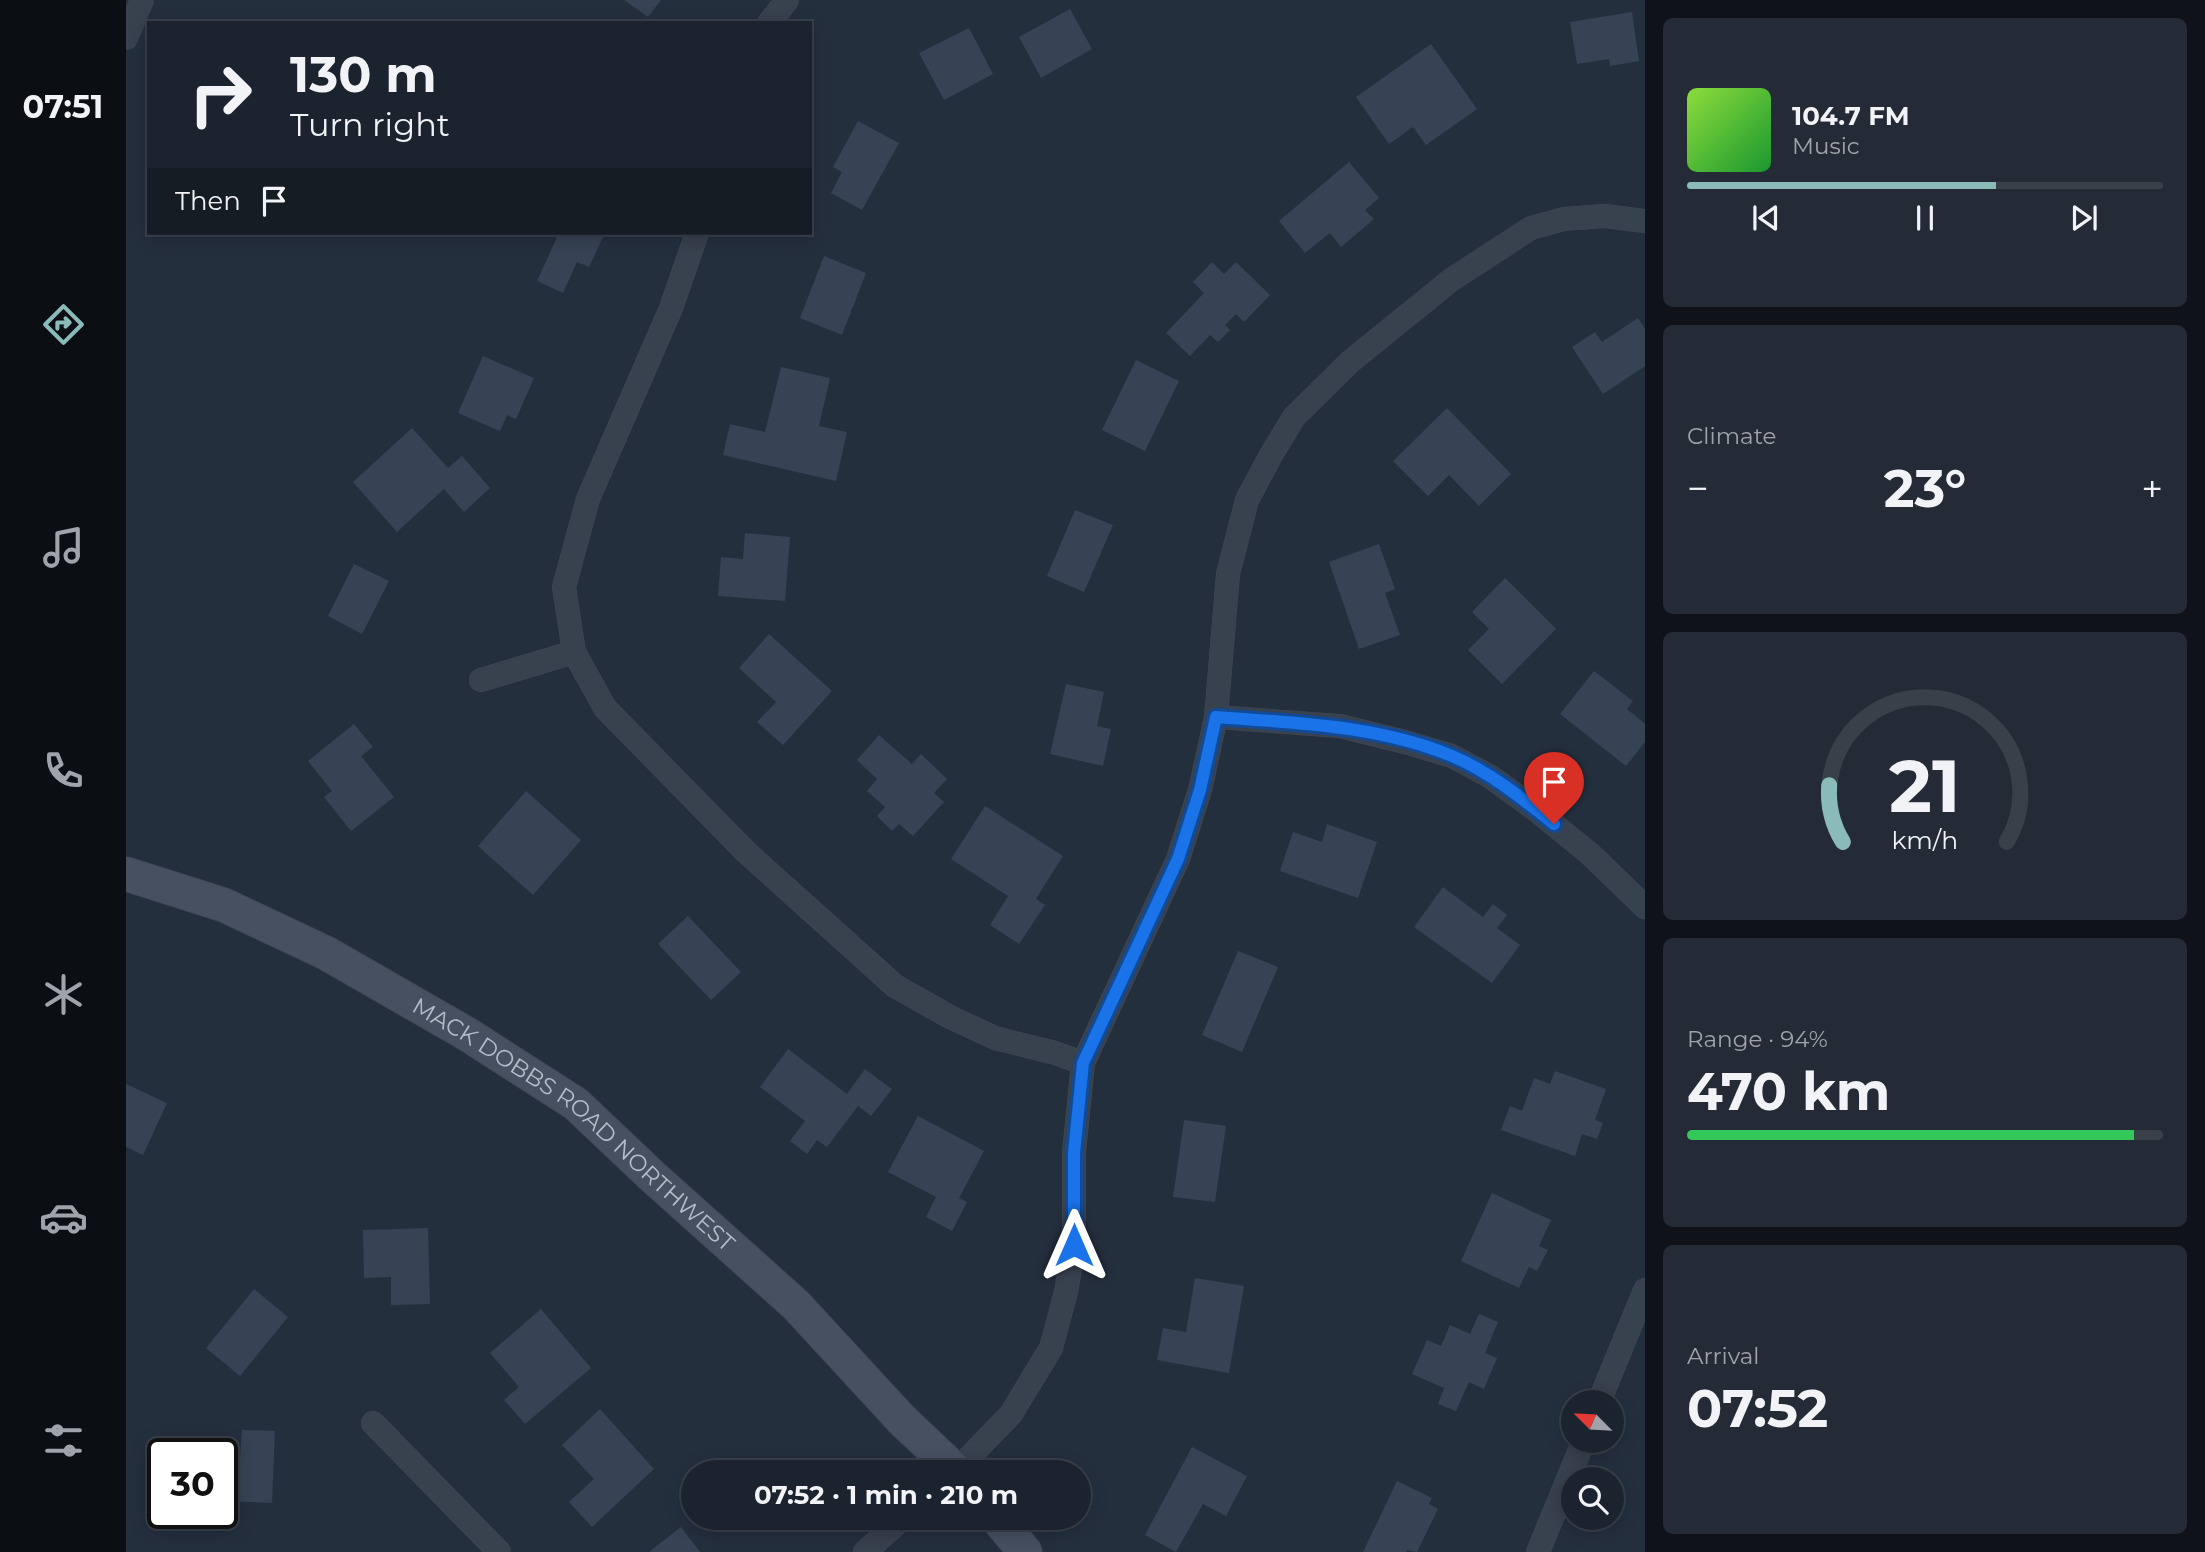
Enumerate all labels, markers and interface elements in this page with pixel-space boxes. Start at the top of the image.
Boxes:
text: 130 m [290,45,437,104]
icon: right [175,49,266,140]
text: 07:51 [23,87,103,126]
text: 104.7 FM [1792,100,1910,132]
text: Turn right [290,105,450,144]
text: Music [1792,132,1860,160]
icon: arrive [255,182,293,220]
text: Then [175,185,241,217]
icon: previous [1747,199,1785,237]
icon: pause [1906,199,1944,237]
icon: next [2065,199,2103,237]
icon: directions [39,300,88,349]
text: Climate [1687,422,1776,450]
text: 23° [1884,457,1966,520]
text: − [1687,465,1709,512]
text: + [2141,465,2163,512]
icon: music [39,523,88,572]
text: 21 [1889,742,1961,830]
icon: phone [39,746,88,795]
pin [1524,752,1584,824]
icon: arrive [1535,763,1573,801]
text: km/h [1892,825,1958,855]
icon: climate [39,970,88,1019]
street label: MACK DOBBS ROAD NORTHWEST [407,992,741,1258]
text: Range · 94% [1687,1025,1828,1053]
text: 470 km [1687,1060,1890,1123]
icon: car [39,1193,88,1242]
position arrow [1037,1208,1111,1282]
text: Arrival [1687,1342,1760,1370]
text: 07:52 [1687,1377,1828,1440]
north arrow [1561,1390,1624,1452]
map controls [1561,1390,1624,1530]
icon: filters [39,1416,88,1465]
speed limit sign: 30 [147,1438,238,1529]
button: search [1561,1467,1624,1530]
text: 07:52 · 1 min · 210 m [754,1479,1018,1511]

